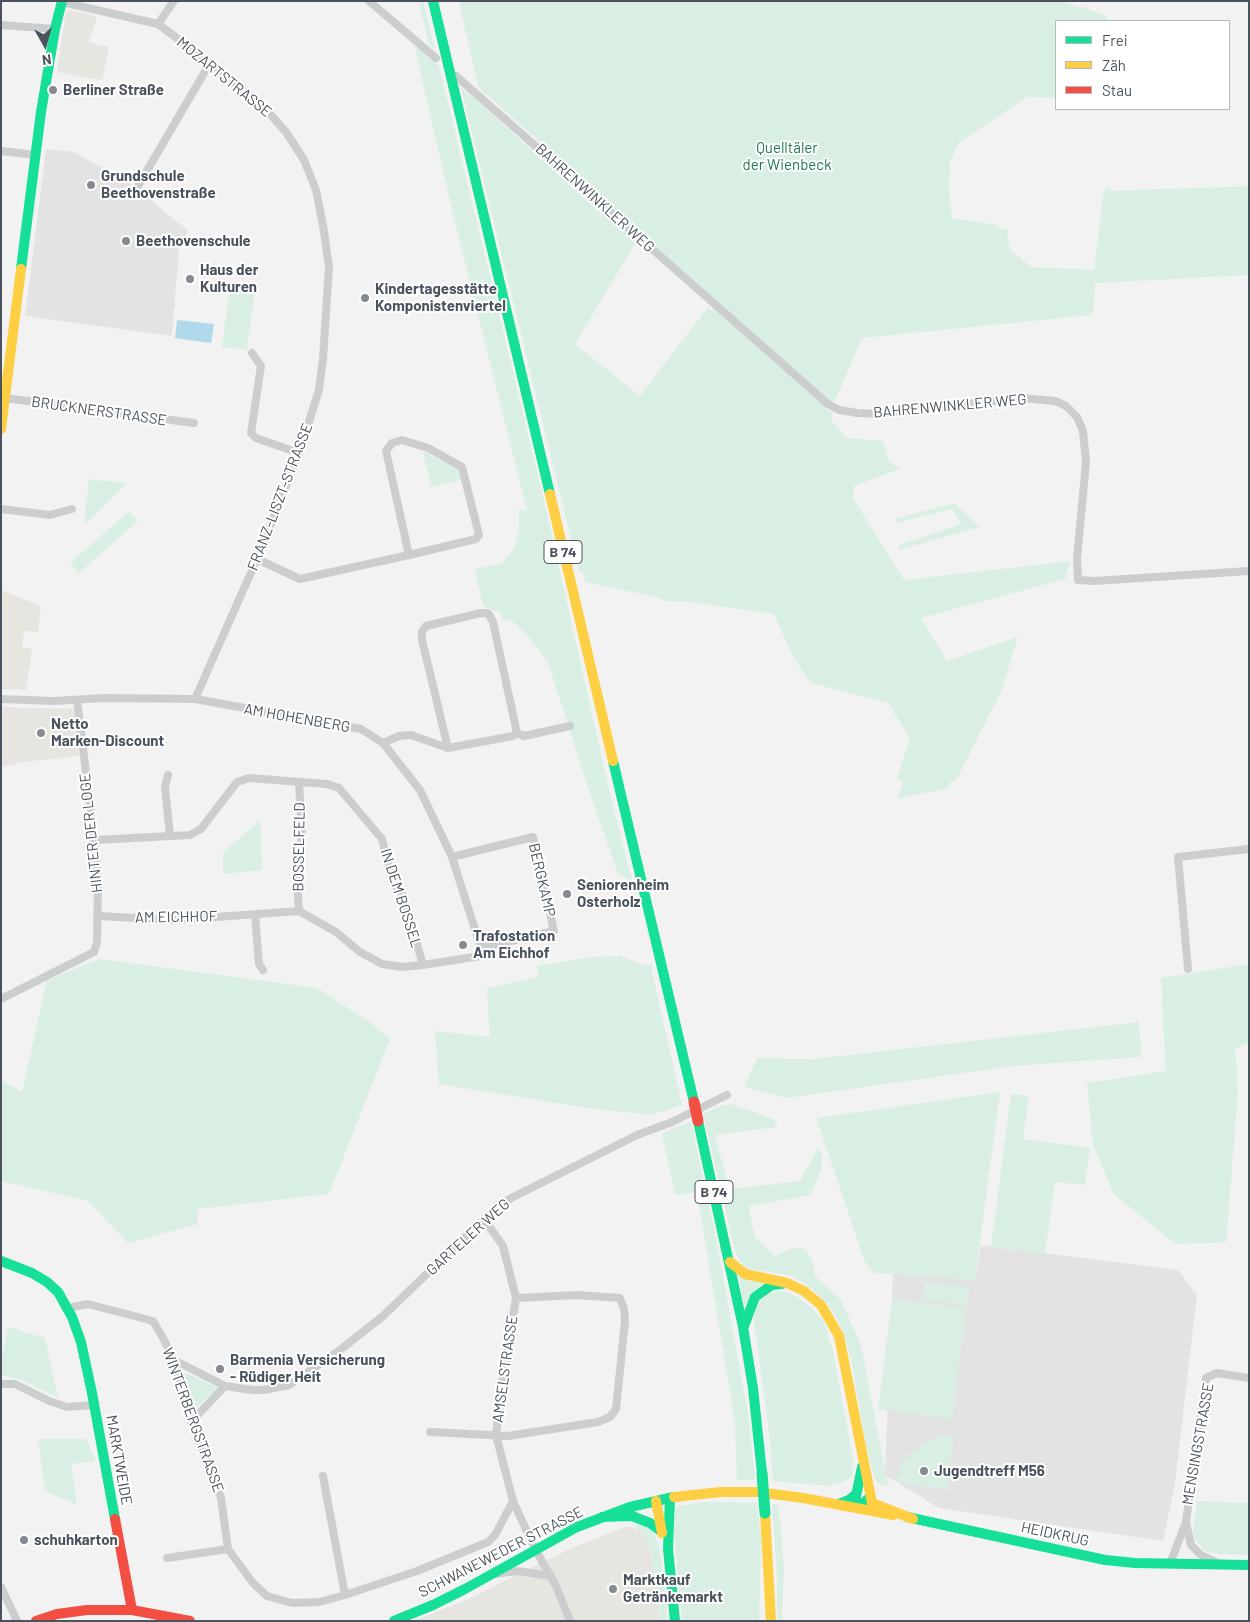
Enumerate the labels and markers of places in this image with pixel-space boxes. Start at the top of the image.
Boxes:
place label: Berliner Straße [63,81,164,99]
marker: Berliner Straße [47,84,59,96]
place label: Grundschule Beethovenstraße [101,167,216,202]
marker: Grundschule Beethovenstraße [85,179,97,191]
place label: Beethovenschule [136,232,251,250]
marker: Beethovenschule [120,235,132,247]
place label: Haus der Kulturen [200,261,258,296]
marker: Haus der Kulturen [184,273,196,285]
place label: Kindertagesstätte Komponistenviertel [375,280,506,315]
marker: Kindertagesstätte Komponistenviertel [359,292,371,304]
place label: Netto Marken-Discount [51,715,164,750]
marker: Netto Marken-Discount [35,727,47,739]
place label: Seniorenheim Osterholz [577,876,669,911]
marker: Seniorenheim Osterholz [561,888,573,900]
place label: Trafostation Am Eichhof [473,927,555,962]
marker: Trafostation Am Eichhof [457,939,469,951]
place label: Barmenia Versicherung - Rüdiger Heit [230,1351,385,1386]
marker: Barmenia Versicherung - Rüdiger Heit [214,1363,226,1375]
place label: Jugendtreff M56 [934,1462,1045,1480]
marker: Jugendtreff M56 [918,1465,930,1477]
place label: schuhkarton [34,1531,118,1549]
marker: schuhkarton [18,1534,30,1546]
place label: Marktkauf Getränkemarkt [623,1571,723,1606]
marker: Marktkauf Getränkemarkt [607,1583,619,1595]

